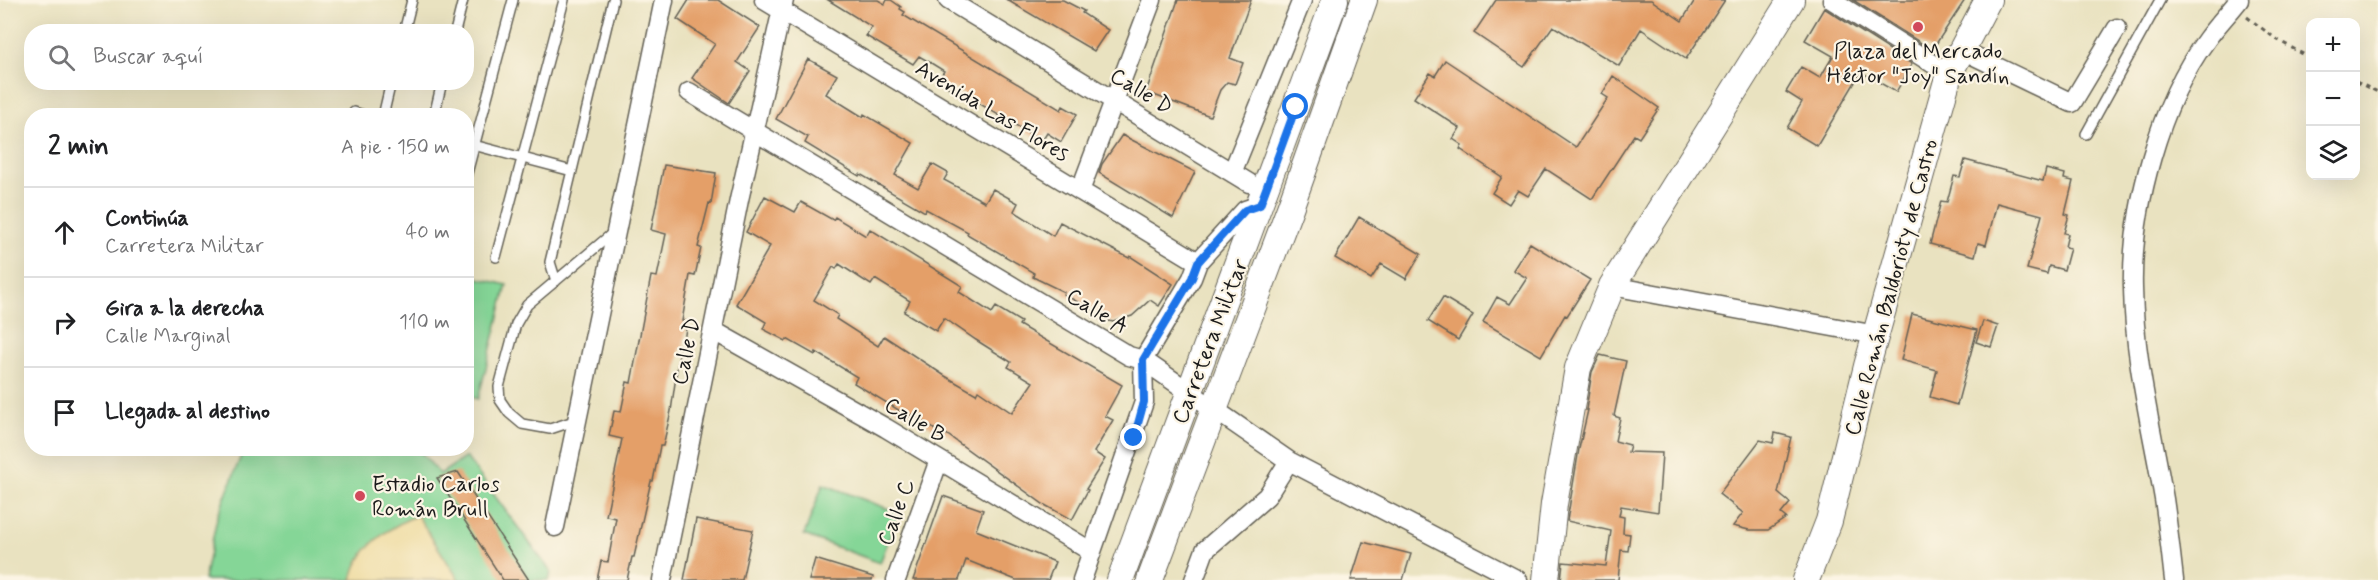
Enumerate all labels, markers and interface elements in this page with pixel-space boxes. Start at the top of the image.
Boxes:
map controls [2306,18,2360,180]
button: + [2306,18,2360,72]
marker: Plaza del Mercado Héctor "Joy" Sandín [1911,20,1925,34]
search box [24,24,474,90]
place label: Plaza del Mercado Héctor "Joy" Sandín [1827,38,2009,91]
icon: search [45,41,78,74]
text: Buscar aquí [93,43,204,71]
street label: Avenida Las Flores [910,55,1074,169]
street label: Calle D [1104,62,1177,121]
button: − [2306,72,2360,126]
route start [1282,93,1308,119]
button: layers [2306,126,2360,180]
text: 2 min [48,130,109,164]
text: A pie · 150 m [341,134,450,161]
street label: Calle Román Baldorioty de Castro [1839,136,1945,439]
text: Continúa [105,205,189,233]
icon: ahead [48,216,81,249]
text: 40 m [406,219,450,246]
text: Carretera Militar [105,233,263,260]
street label: Carretera Militar [1167,255,1255,428]
street label: Calle A [1061,282,1133,341]
text: Gira a la derecha [105,295,265,323]
icon: right [48,306,81,339]
text: 110 m [399,309,450,336]
street label: Calle D [666,315,708,388]
text: Calle Marginal [105,323,230,350]
street label: Calle B [879,391,951,450]
icon: arrive [48,396,81,429]
text: Llegada al destino [105,398,270,426]
route end [1120,424,1146,450]
place label: Estadio Carlos Román Brull [372,471,500,524]
street label: Calle C [872,475,922,550]
marker: Estadio Carlos Román Brull [353,489,367,503]

